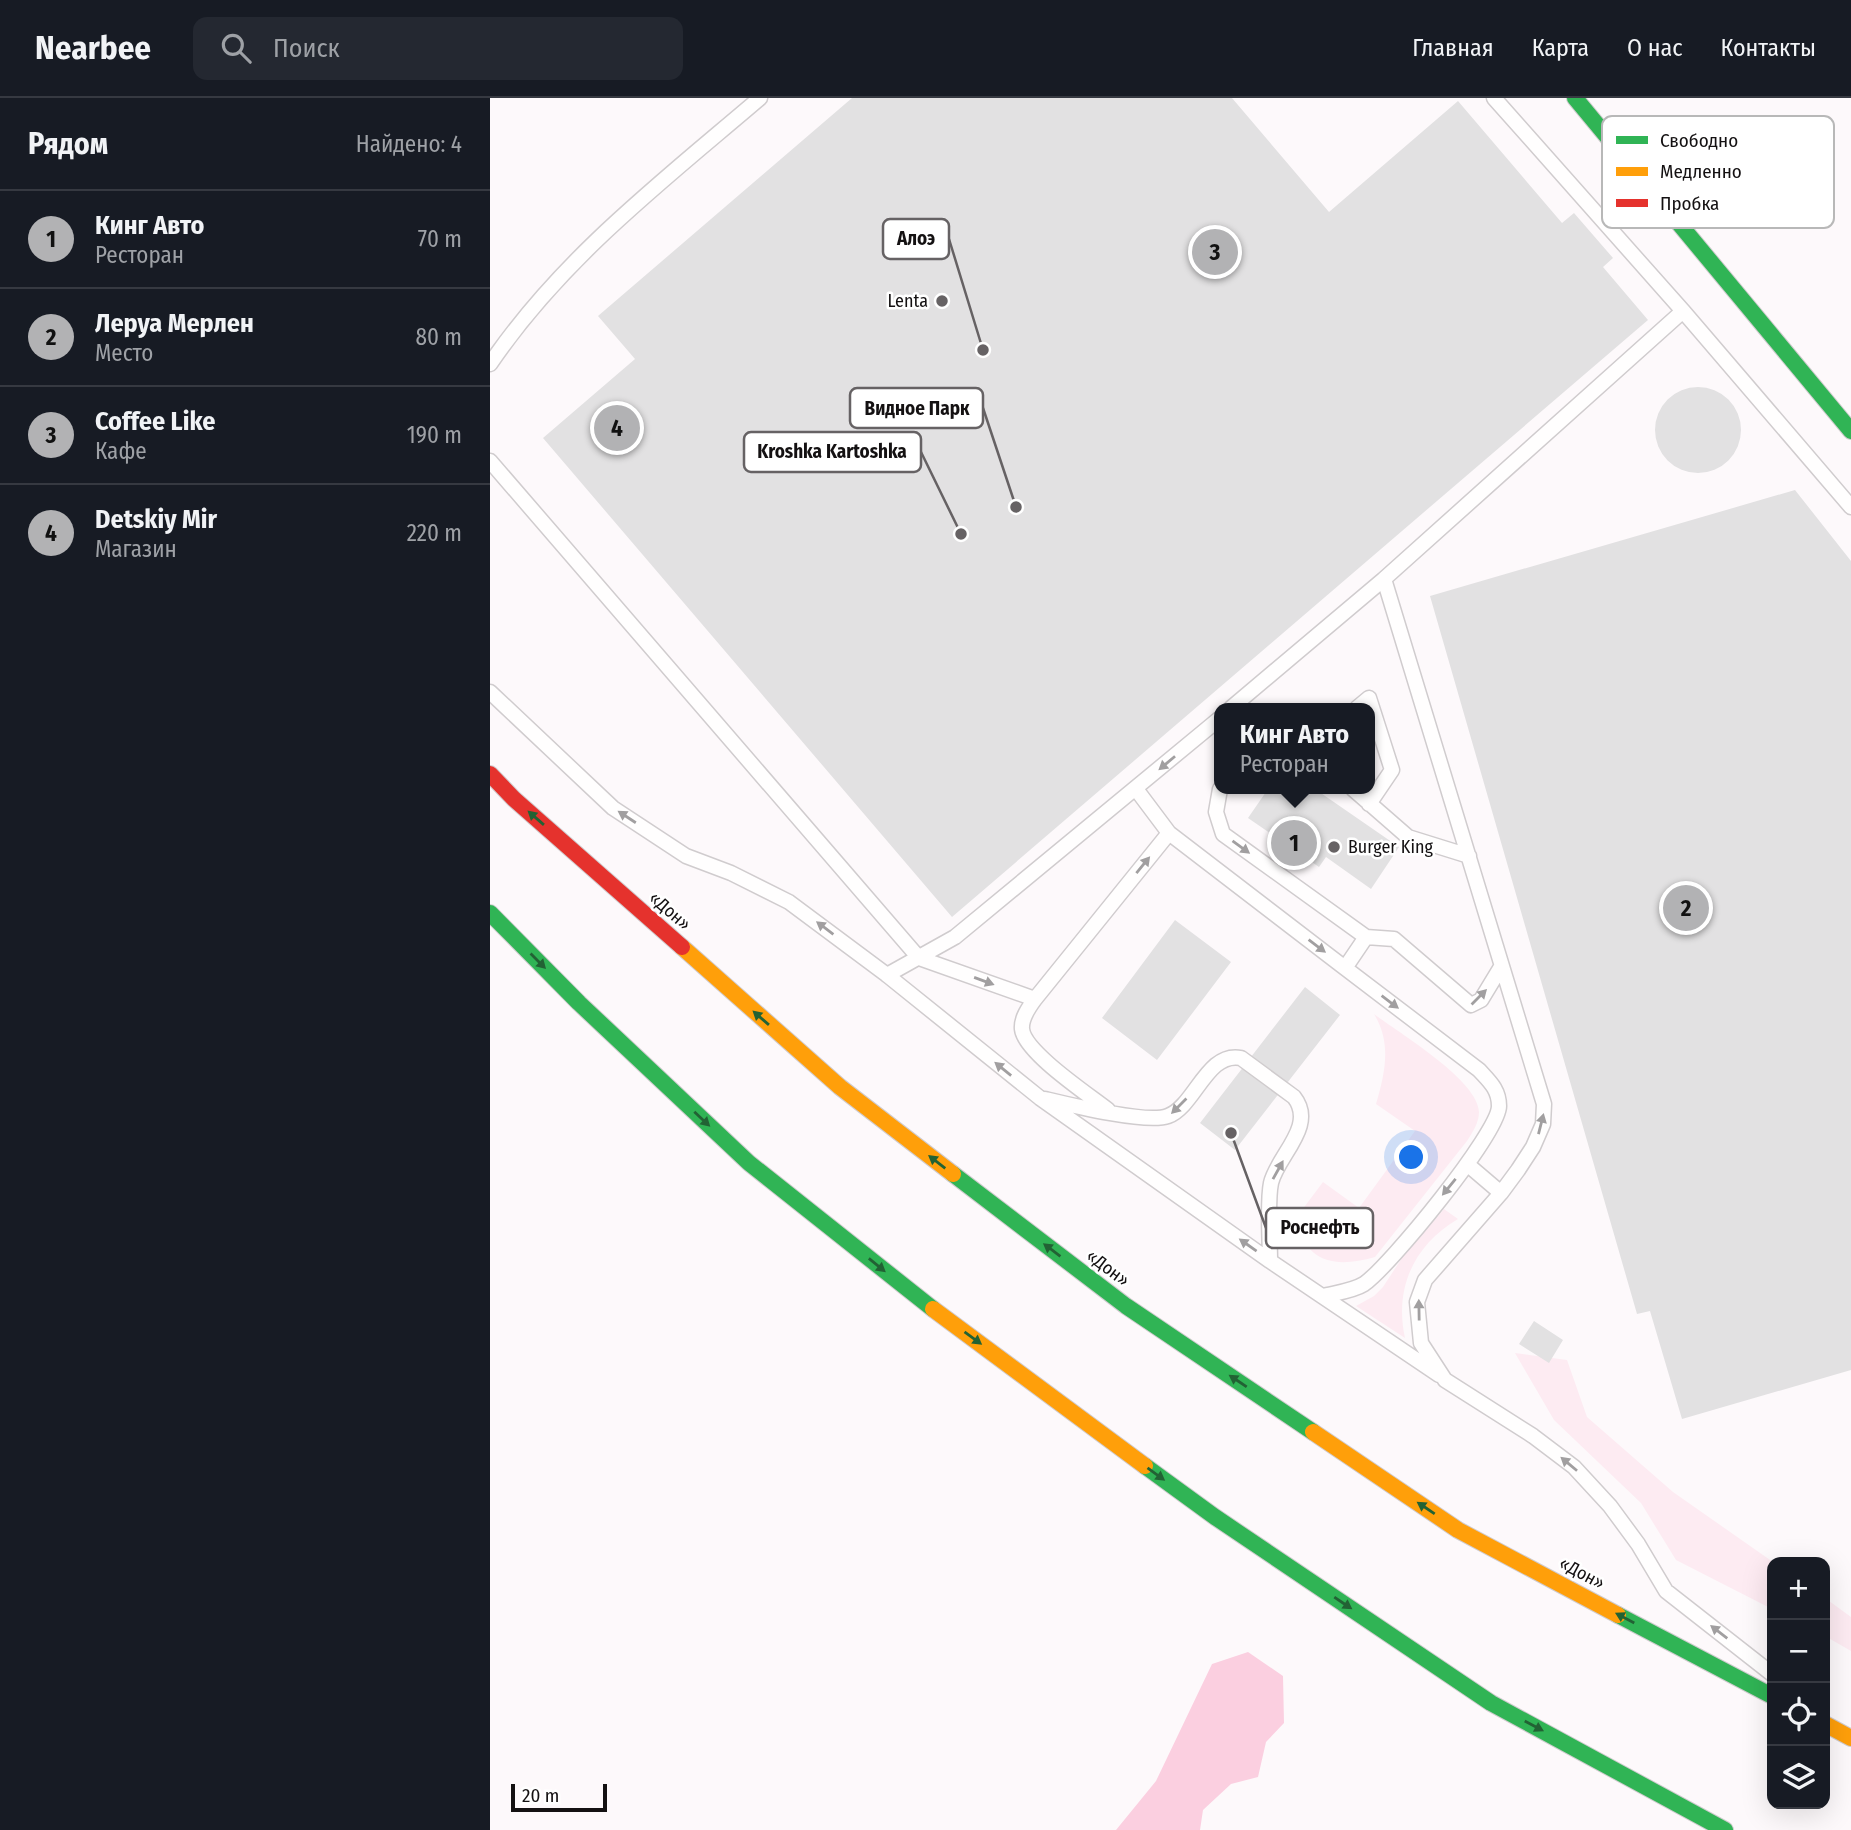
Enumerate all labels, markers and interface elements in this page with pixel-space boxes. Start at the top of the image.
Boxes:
search box [193,17,683,80]
text: Nearbee [35,28,151,68]
icon: search [217,29,255,67]
text: Поиск [273,33,340,64]
text: Главная [1412,34,1494,62]
text: Карта [1532,34,1589,62]
text: О нас [1627,34,1682,62]
text: Контакты [1720,34,1816,62]
legend [1602,116,1834,228]
text: Рядом [28,126,108,162]
text: Свободно [1660,129,1738,152]
text: Найдено: 4 [356,130,462,158]
text: Медленно [1660,160,1742,183]
text: Пробка [1660,192,1719,215]
text: Кинг Авто [95,210,204,241]
callout: Алоэ [883,219,949,259]
text: 1 [46,225,56,253]
text: 70 m [418,225,462,253]
pin: 3 [1192,226,1238,278]
text: Алоэ [896,227,935,250]
text: Ресторан [95,241,184,269]
place label: Lenta [887,290,928,312]
marker: Lenta [934,293,950,309]
text: Леруа Мерлен [95,308,254,339]
text: 2 [46,323,56,351]
text: 80 m [415,323,462,351]
text: Место [95,339,153,367]
callout: Видное Парк [850,388,983,428]
text: Видное Парк [865,397,970,420]
pin: 4 [594,402,640,454]
text: Coffee Like [95,406,216,437]
text: 3 [46,421,56,449]
text: 190 m [407,421,462,449]
callout: Kroshka Kartoshka [744,432,921,472]
text: Кафе [95,437,147,465]
text: Kroshka Kartoshka [757,440,907,463]
text: Detskiy Mir [95,504,217,535]
text: 4 [45,519,57,547]
text: 220 m [407,519,462,547]
text: Магазин [95,535,177,563]
popup [1214,703,1375,794]
text: Кинг Авто [1240,719,1349,750]
text: Ресторан [1240,750,1329,778]
one-way arrow [1158,755,1175,770]
one-way arrow [527,810,545,826]
one-way arrow [618,811,637,824]
pin: 1 [1271,817,1317,869]
place label: Burger King [1348,836,1433,858]
one-way arrow [1232,839,1250,853]
marker: Burger King [1326,839,1342,855]
one-way arrow [1136,856,1151,874]
pin: 2 [1663,882,1709,934]
street label: «Дон» [645,887,695,935]
one-way arrow [816,921,834,936]
one-way arrow [1308,939,1326,954]
one-way arrow [529,953,546,969]
one-way arrow [973,976,994,987]
one-way arrow [1471,988,1488,1005]
one-way arrow [1380,994,1398,1009]
one-way arrow [753,1011,770,1026]
one-way arrow [995,1062,1012,1077]
one-way arrow [1172,1097,1188,1114]
one-way arrow [693,1110,710,1126]
one-way arrow [1536,1112,1547,1134]
your location [1394,1140,1428,1174]
one-way arrow [929,1154,947,1169]
one-way arrow [1272,1160,1284,1179]
one-way arrow [1441,1177,1456,1195]
callout: Роснефть [1266,1208,1373,1248]
text: Роснефть [1280,1216,1360,1239]
one-way arrow [1239,1238,1257,1252]
one-way arrow [1043,1243,1061,1257]
street label: «Дон» [1082,1245,1134,1291]
one-way arrow [867,1257,885,1272]
one-way arrow [1413,1299,1425,1321]
one-way arrow [964,1331,982,1345]
one-way arrow [1229,1374,1247,1388]
one-way arrow [1561,1457,1578,1472]
one-way arrow [1147,1466,1165,1480]
one-way arrow [1417,1502,1436,1515]
street label: «Дон» [1555,1552,1609,1594]
map controls [1767,1557,1830,1809]
button: + [1767,1557,1830,1620]
one-way arrow [1334,1596,1352,1610]
one-way arrow [1615,1613,1635,1625]
button: − [1767,1620,1830,1683]
one-way arrow [1710,1625,1728,1640]
button: locate [1767,1683,1830,1746]
one-way arrow [1524,1721,1544,1732]
button: layers [1767,1746,1830,1809]
scale bar [511,1781,607,1813]
text: 20 m [522,1784,559,1807]

